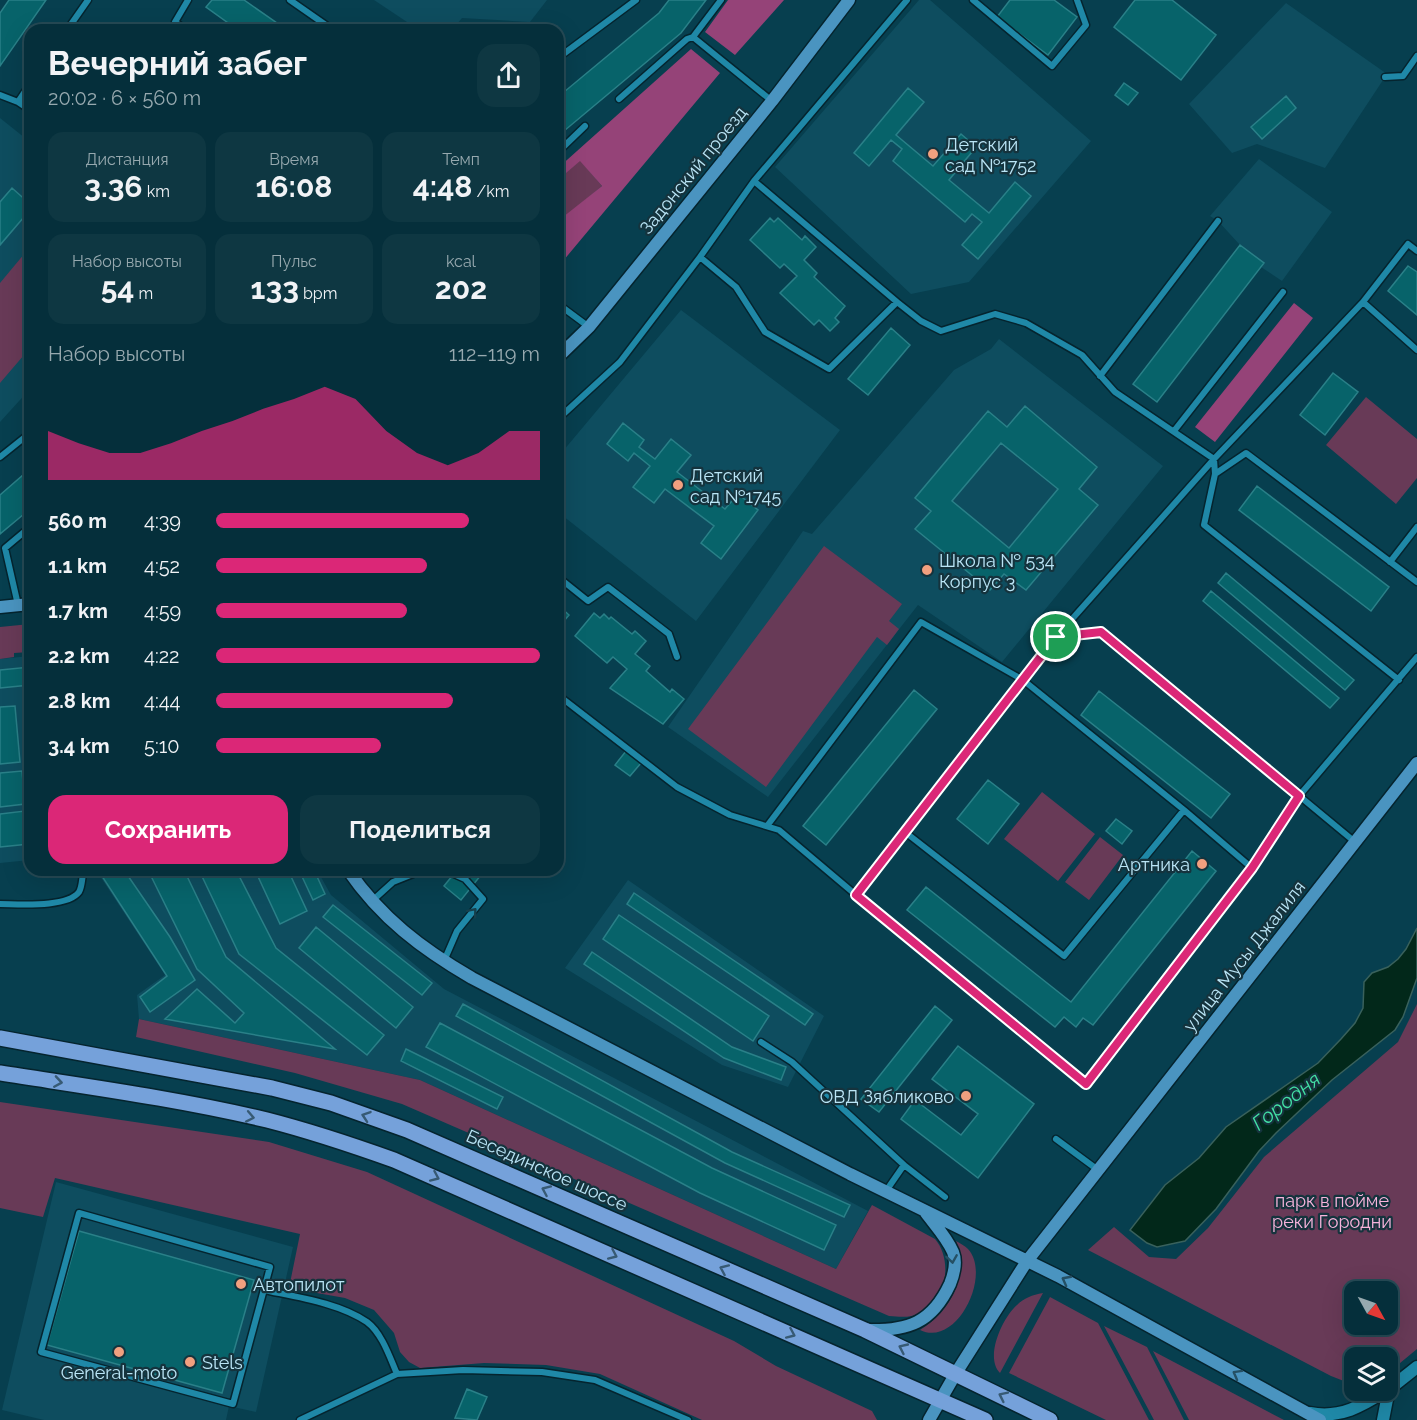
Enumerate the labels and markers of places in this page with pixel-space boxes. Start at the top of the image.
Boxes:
place label: Детский сад №1752 [945,134,1036,176]
marker: Детский сад №1752 [926,147,940,161]
place label: Детский сад №1745 [690,465,781,507]
marker: Детский сад №1745 [671,478,685,492]
place label: Школа № 534 Корпус 3 [939,550,1055,592]
marker: Школа № 534 Корпус 3 [920,563,934,577]
pin [1030,611,1081,662]
place label: Артника [1118,854,1190,875]
marker: Артника [1195,857,1209,871]
place label: ОВД Зябликово [820,1086,954,1107]
marker: ОВД Зябликово [959,1089,973,1103]
place label: Автопилот [253,1274,345,1295]
marker: Автопилот [234,1277,248,1291]
marker: General-moto [112,1345,126,1359]
place label: Stels [202,1352,243,1373]
marker: Stels [183,1355,197,1369]
place label: General-moto [61,1362,178,1383]

